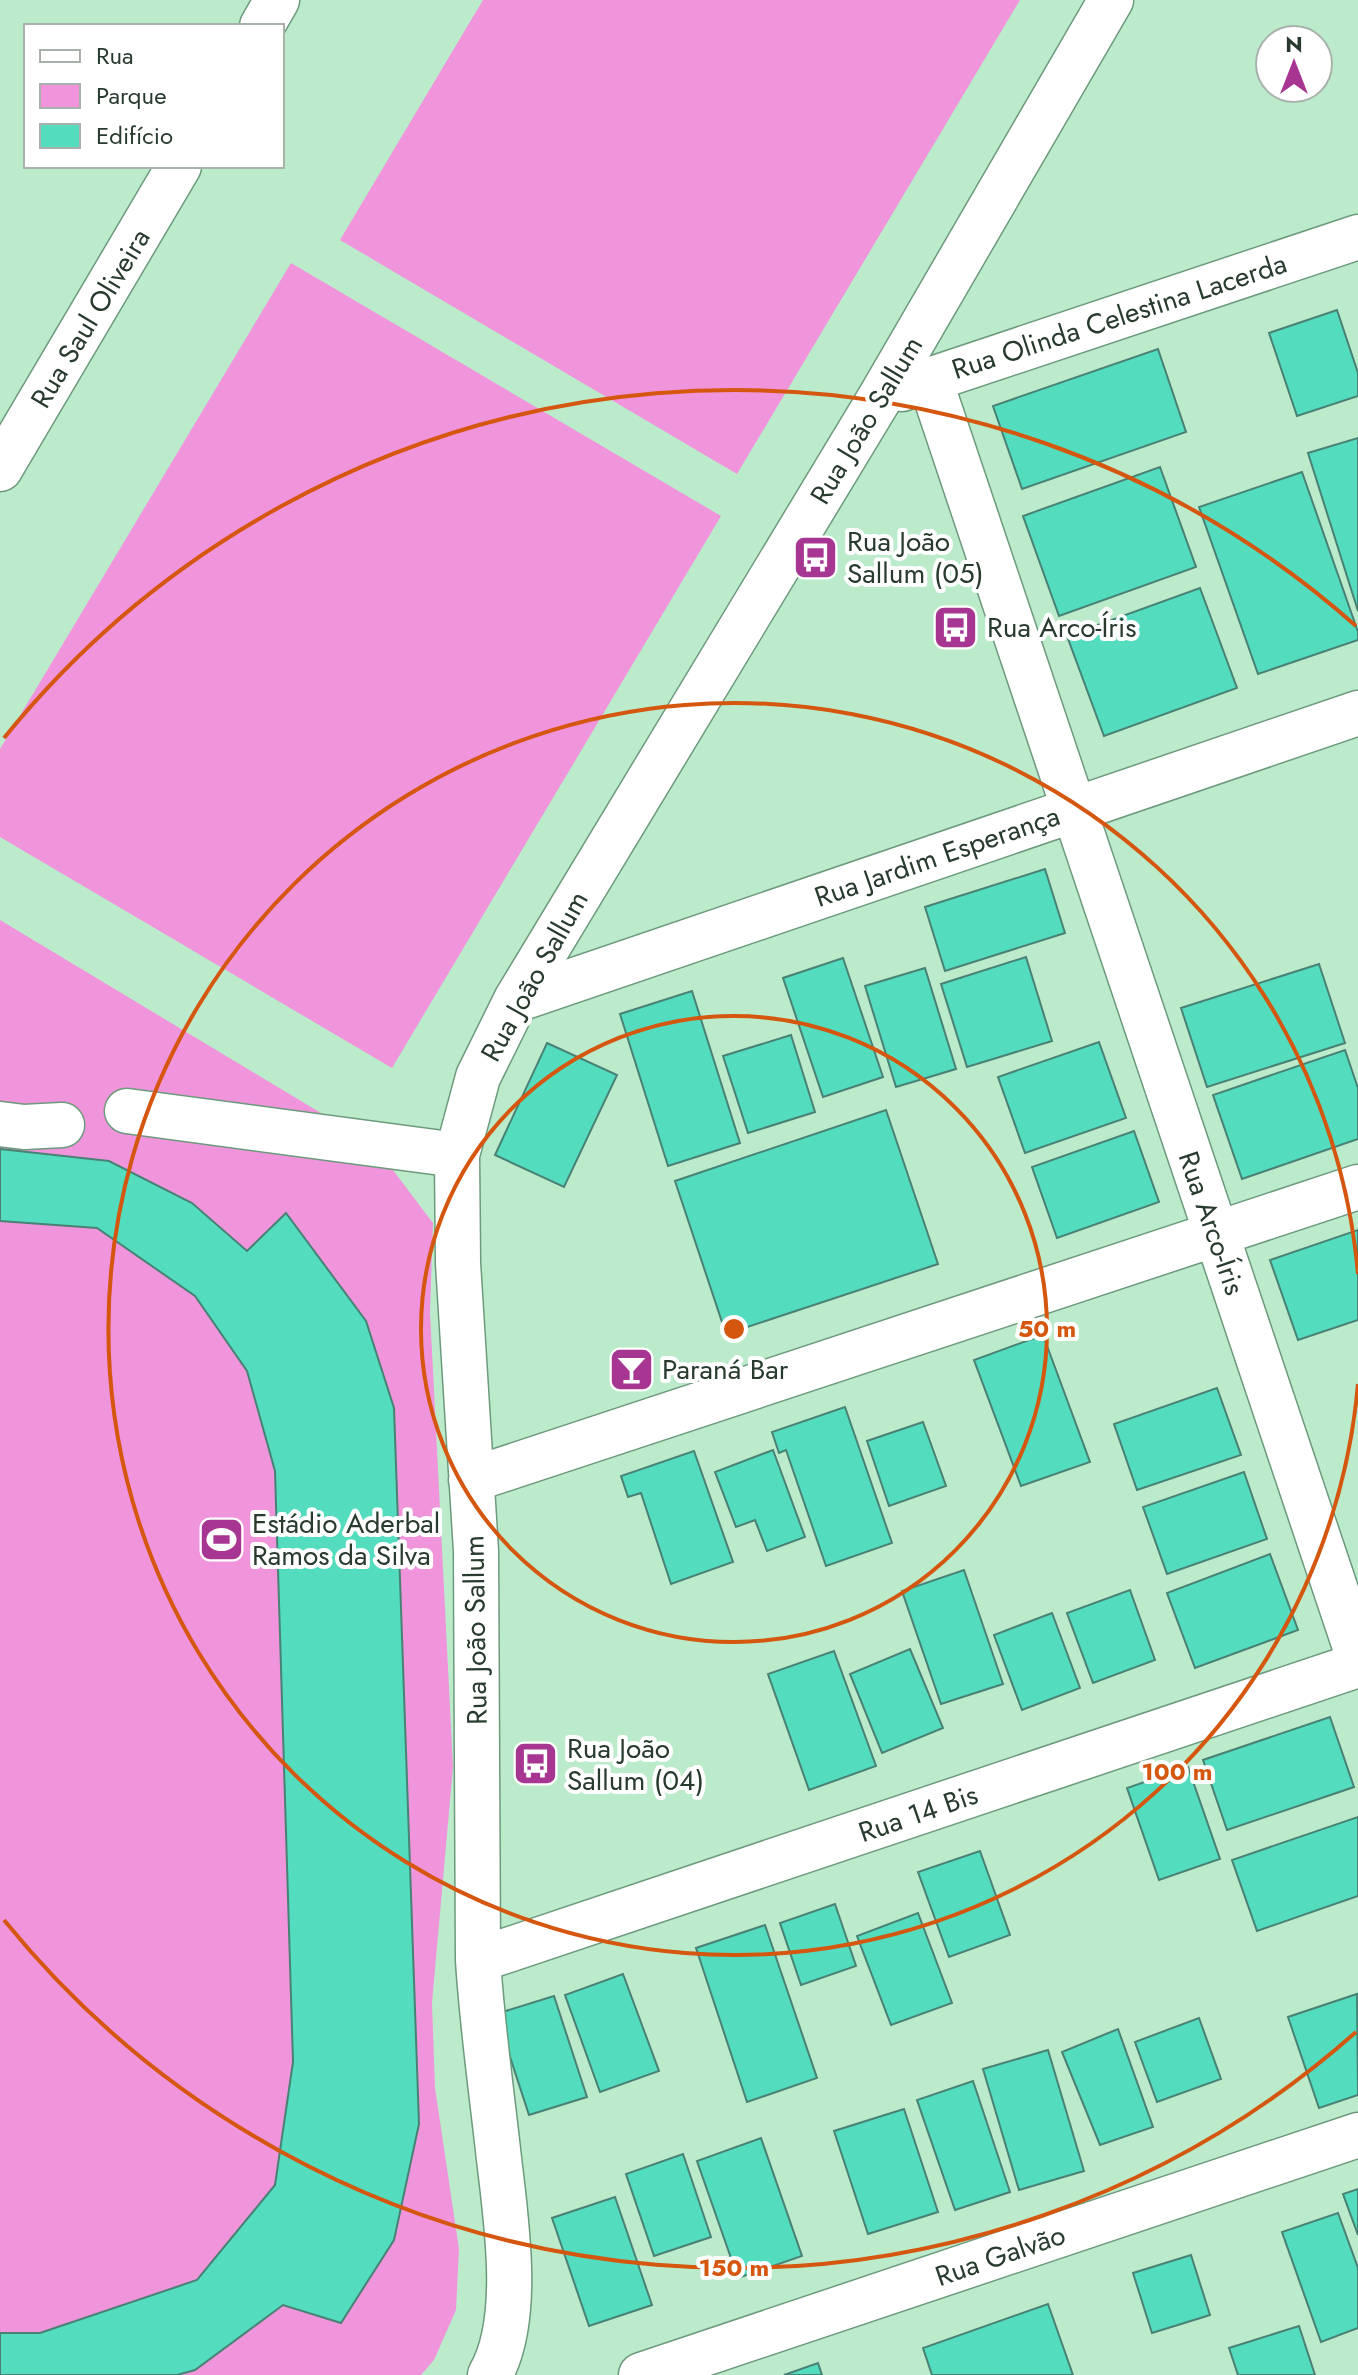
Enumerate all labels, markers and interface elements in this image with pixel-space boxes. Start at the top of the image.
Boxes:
legend [24,24,284,168]
north arrow [1254,24,1334,104]
text: N [1285,28,1303,60]
text: Rua [96,38,134,73]
text: Parque [96,78,167,113]
text: Edifício [96,118,173,153]
street label: Rua Saul Oliveira [21,221,160,416]
street label: Rua Olinda Celestina Lacerda [946,243,1292,390]
street label: Rua João Sallum [800,328,933,512]
place label: Rua João Sallum (05) [847,521,984,594]
bus stop icon: Rua João Sallum (05) [792,533,840,581]
bus stop icon: Rua Arco-Íris [932,603,980,651]
place label: Rua Arco-Íris [987,607,1137,648]
street label: Rua Jardim Esperança [809,795,1065,918]
street label: Rua João Sallum [471,883,598,1069]
street label: Rua Arco-Íris [1168,1146,1255,1301]
text: 50 m [1018,1311,1076,1346]
centre of rings [720,1315,748,1343]
bar icon: Paraná Bar [607,1345,655,1393]
place label: Paraná Bar [662,1349,789,1390]
place label: Estádio Aderbal Ramos da Silva [252,1503,440,1576]
sports icon: Estádio Aderbal Ramos da Silva [197,1515,245,1563]
street label: Rua João Sallum [453,1535,498,1725]
place label: Rua João Sallum (04) [567,1728,704,1801]
bus stop icon: Rua João Sallum (04) [512,1740,560,1788]
text: 100 m [1142,1754,1212,1789]
street label: Rua 14 Bis [853,1774,983,1853]
street label: Rua Galvão [930,2214,1071,2297]
text: 150 m [699,2250,769,2285]

